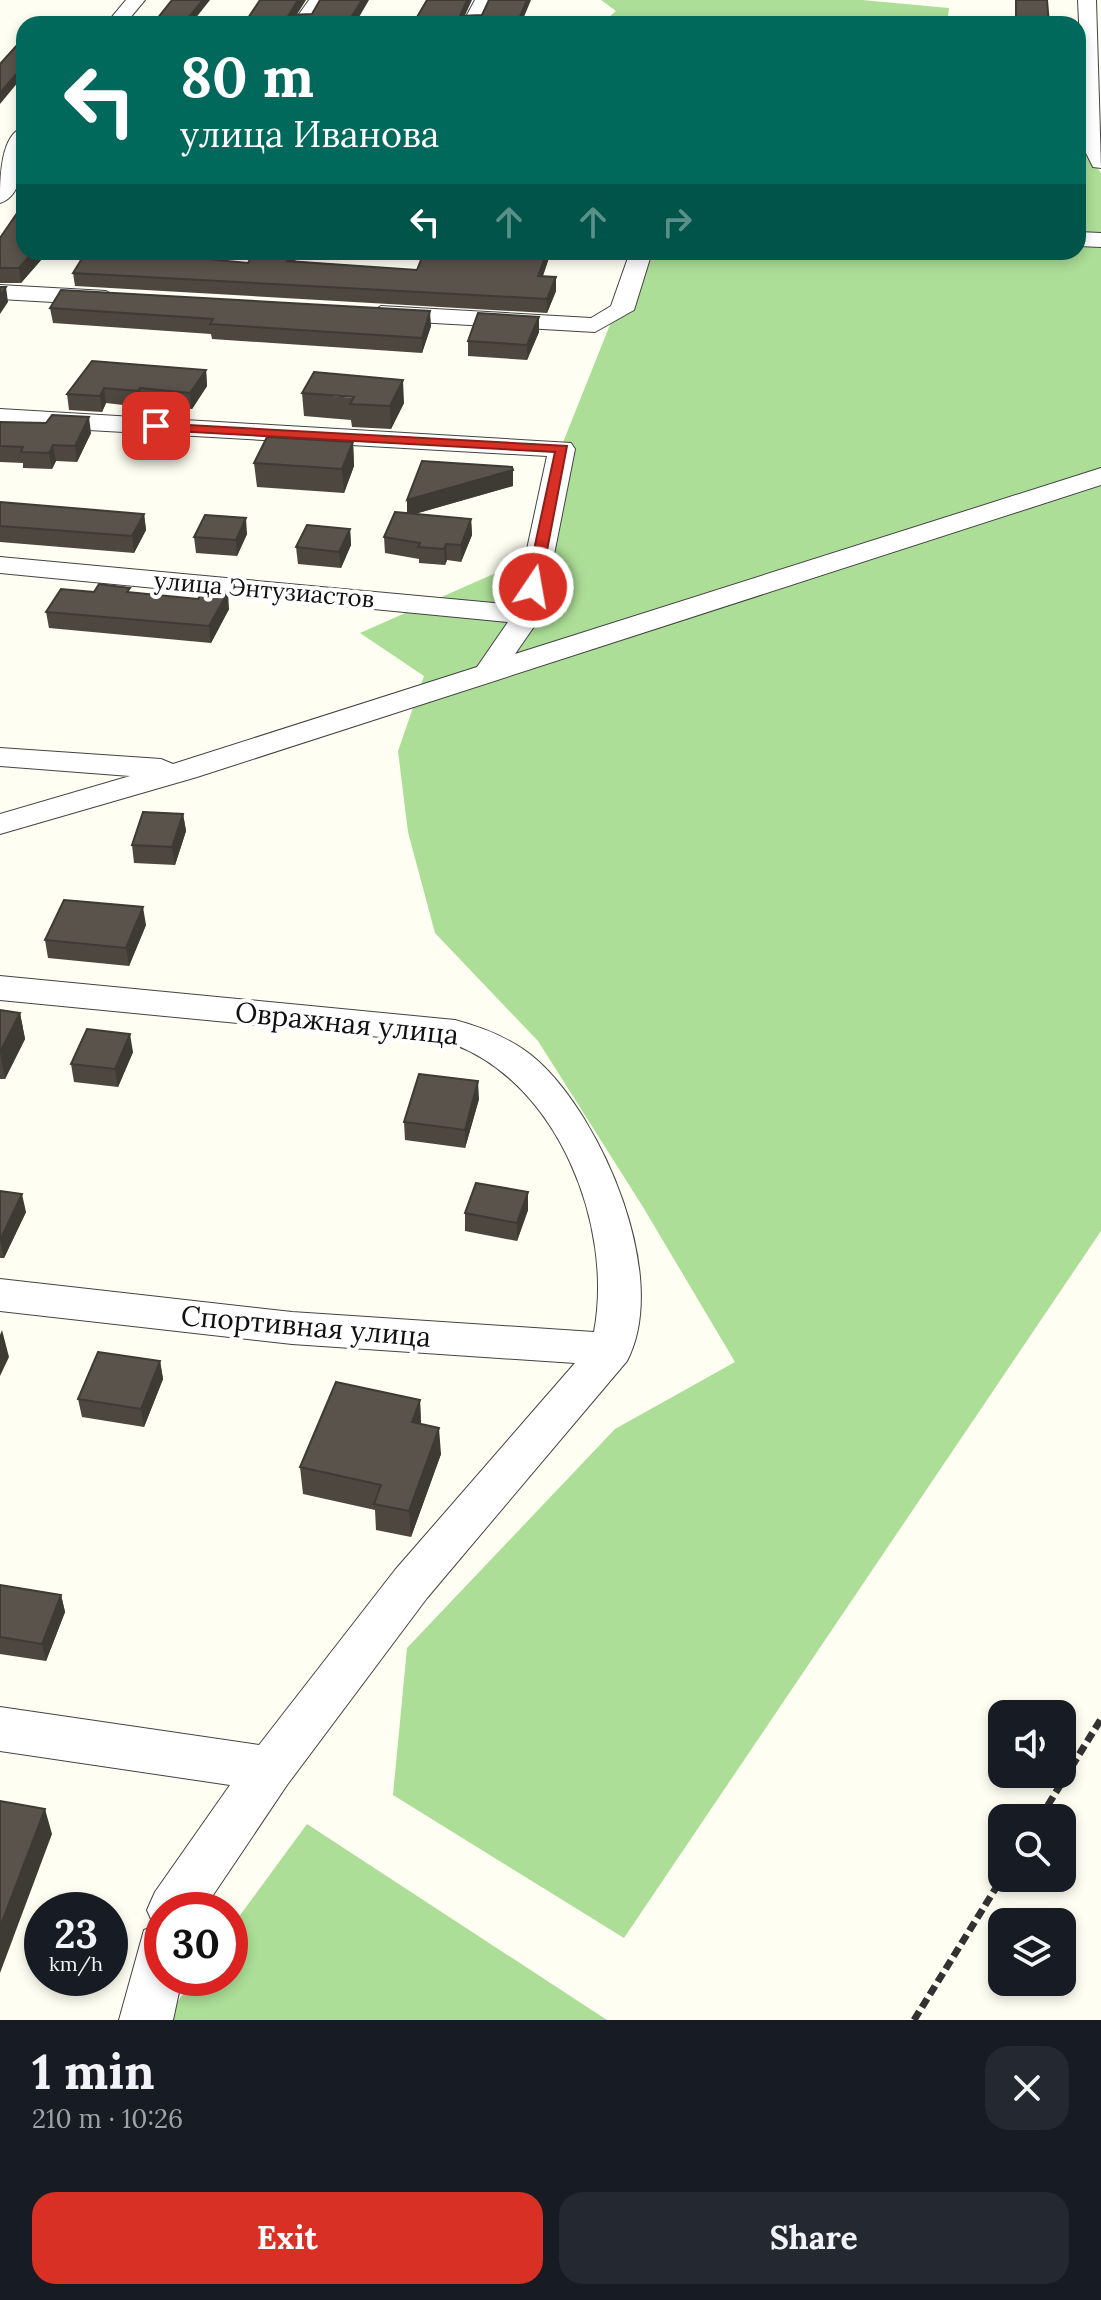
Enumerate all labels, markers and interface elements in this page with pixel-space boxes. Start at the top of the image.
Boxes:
text: 80 m [180,41,314,112]
icon: left [48,48,152,152]
text: улица Иванова [180,111,439,157]
icon: left [403,200,447,244]
icon: ahead [487,200,531,244]
icon: ahead [571,200,615,244]
icon: right [655,200,699,244]
pin [122,392,190,460]
icon: arrive [134,404,178,448]
position arrow [491,545,575,629]
street label: улица Энтузиастов [153,564,376,615]
street label: Овражная улица [233,993,461,1053]
street label: Спортивная улица [179,1297,433,1355]
map controls [988,1700,1076,1996]
button: sound [988,1700,1076,1788]
button: search [988,1804,1076,1892]
speed limit sign: 30 [144,1892,248,1996]
text: 23 [54,1908,98,1959]
button: layers [988,1908,1076,1996]
text: km/h [49,1951,103,1976]
text: 1 min [32,2041,155,2102]
button: close [985,2046,1069,2130]
text: 210 m · 10:26 [32,2102,183,2135]
button: Exit [32,2192,543,2284]
button: Share [559,2192,1069,2284]

